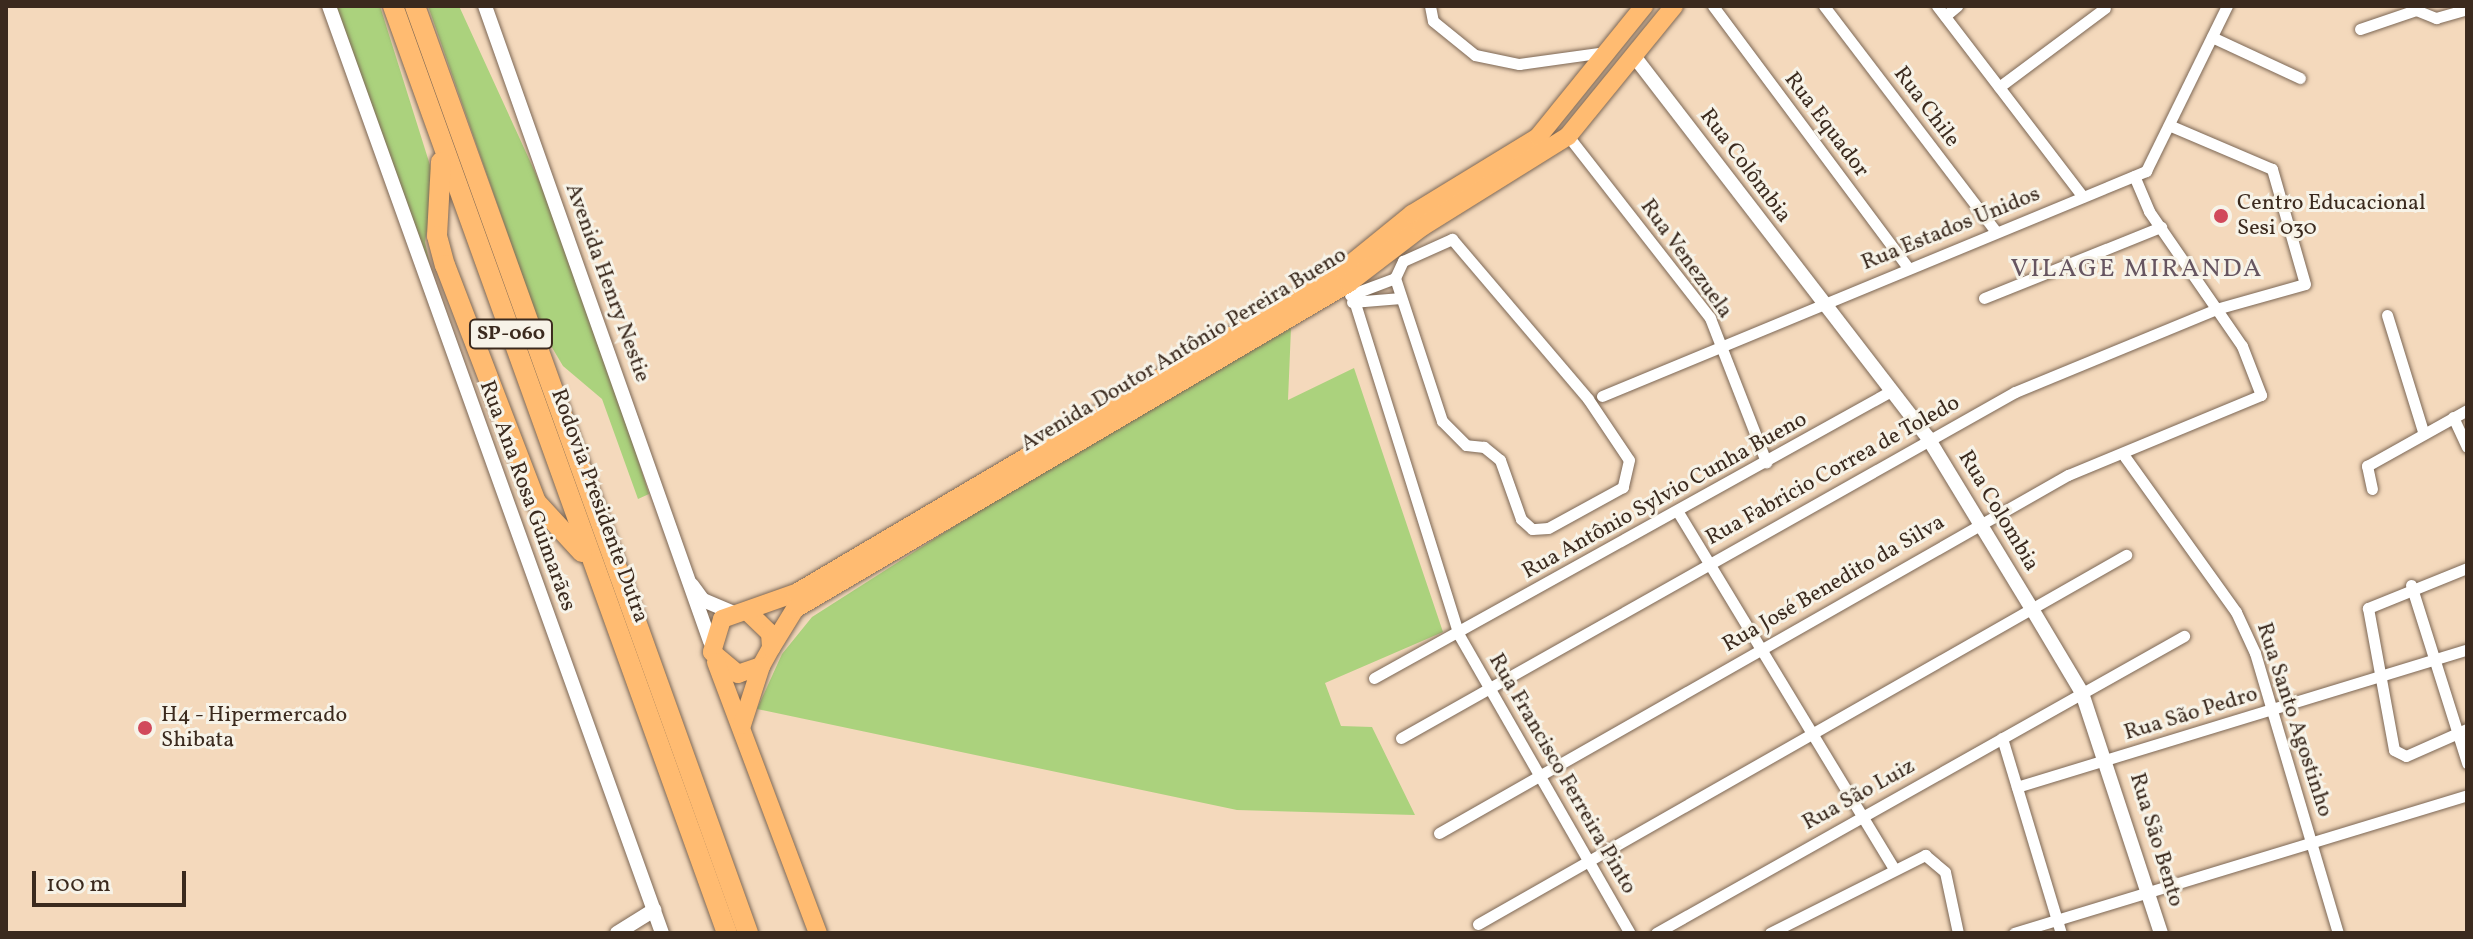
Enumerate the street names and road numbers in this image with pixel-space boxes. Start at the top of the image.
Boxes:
street label: Rua Chile [1887,62,1965,152]
street label: Rua Equador [1778,67,1874,183]
street label: Rua Colômbia [1694,104,1796,228]
street label: Avenida Henry Nestie [559,180,655,386]
street label: Rua Estados Unidos [1858,181,2044,277]
street label: Rua Venezuela [1634,194,1738,324]
street label: Avenida Doutor Antônio Pereira Bueno [1016,242,1352,458]
road number: SP-060 [467,318,555,350]
street label: Rua Ana Rosa Guimarães [473,377,581,615]
street label: Rodovia Presidente Dutra [544,385,654,627]
street label: Rua Fabricio Correa de Toledo [1701,390,1965,552]
street label: Rua Antônio Sylvio Cunha Bueno [1518,407,1812,585]
street label: Rua Colombia [1952,446,2044,576]
street label: Rua José Benedito da Silva [1718,510,1950,658]
street label: Rua Santo Agostinho [2250,619,2338,821]
street label: Rua Francisco Ferreira Pinto [1482,649,1642,899]
street label: Rua São Pedro [2121,681,2261,747]
street label: Rua São Luiz [1798,753,1920,837]
street label: Rua São Bento [2123,770,2189,910]

